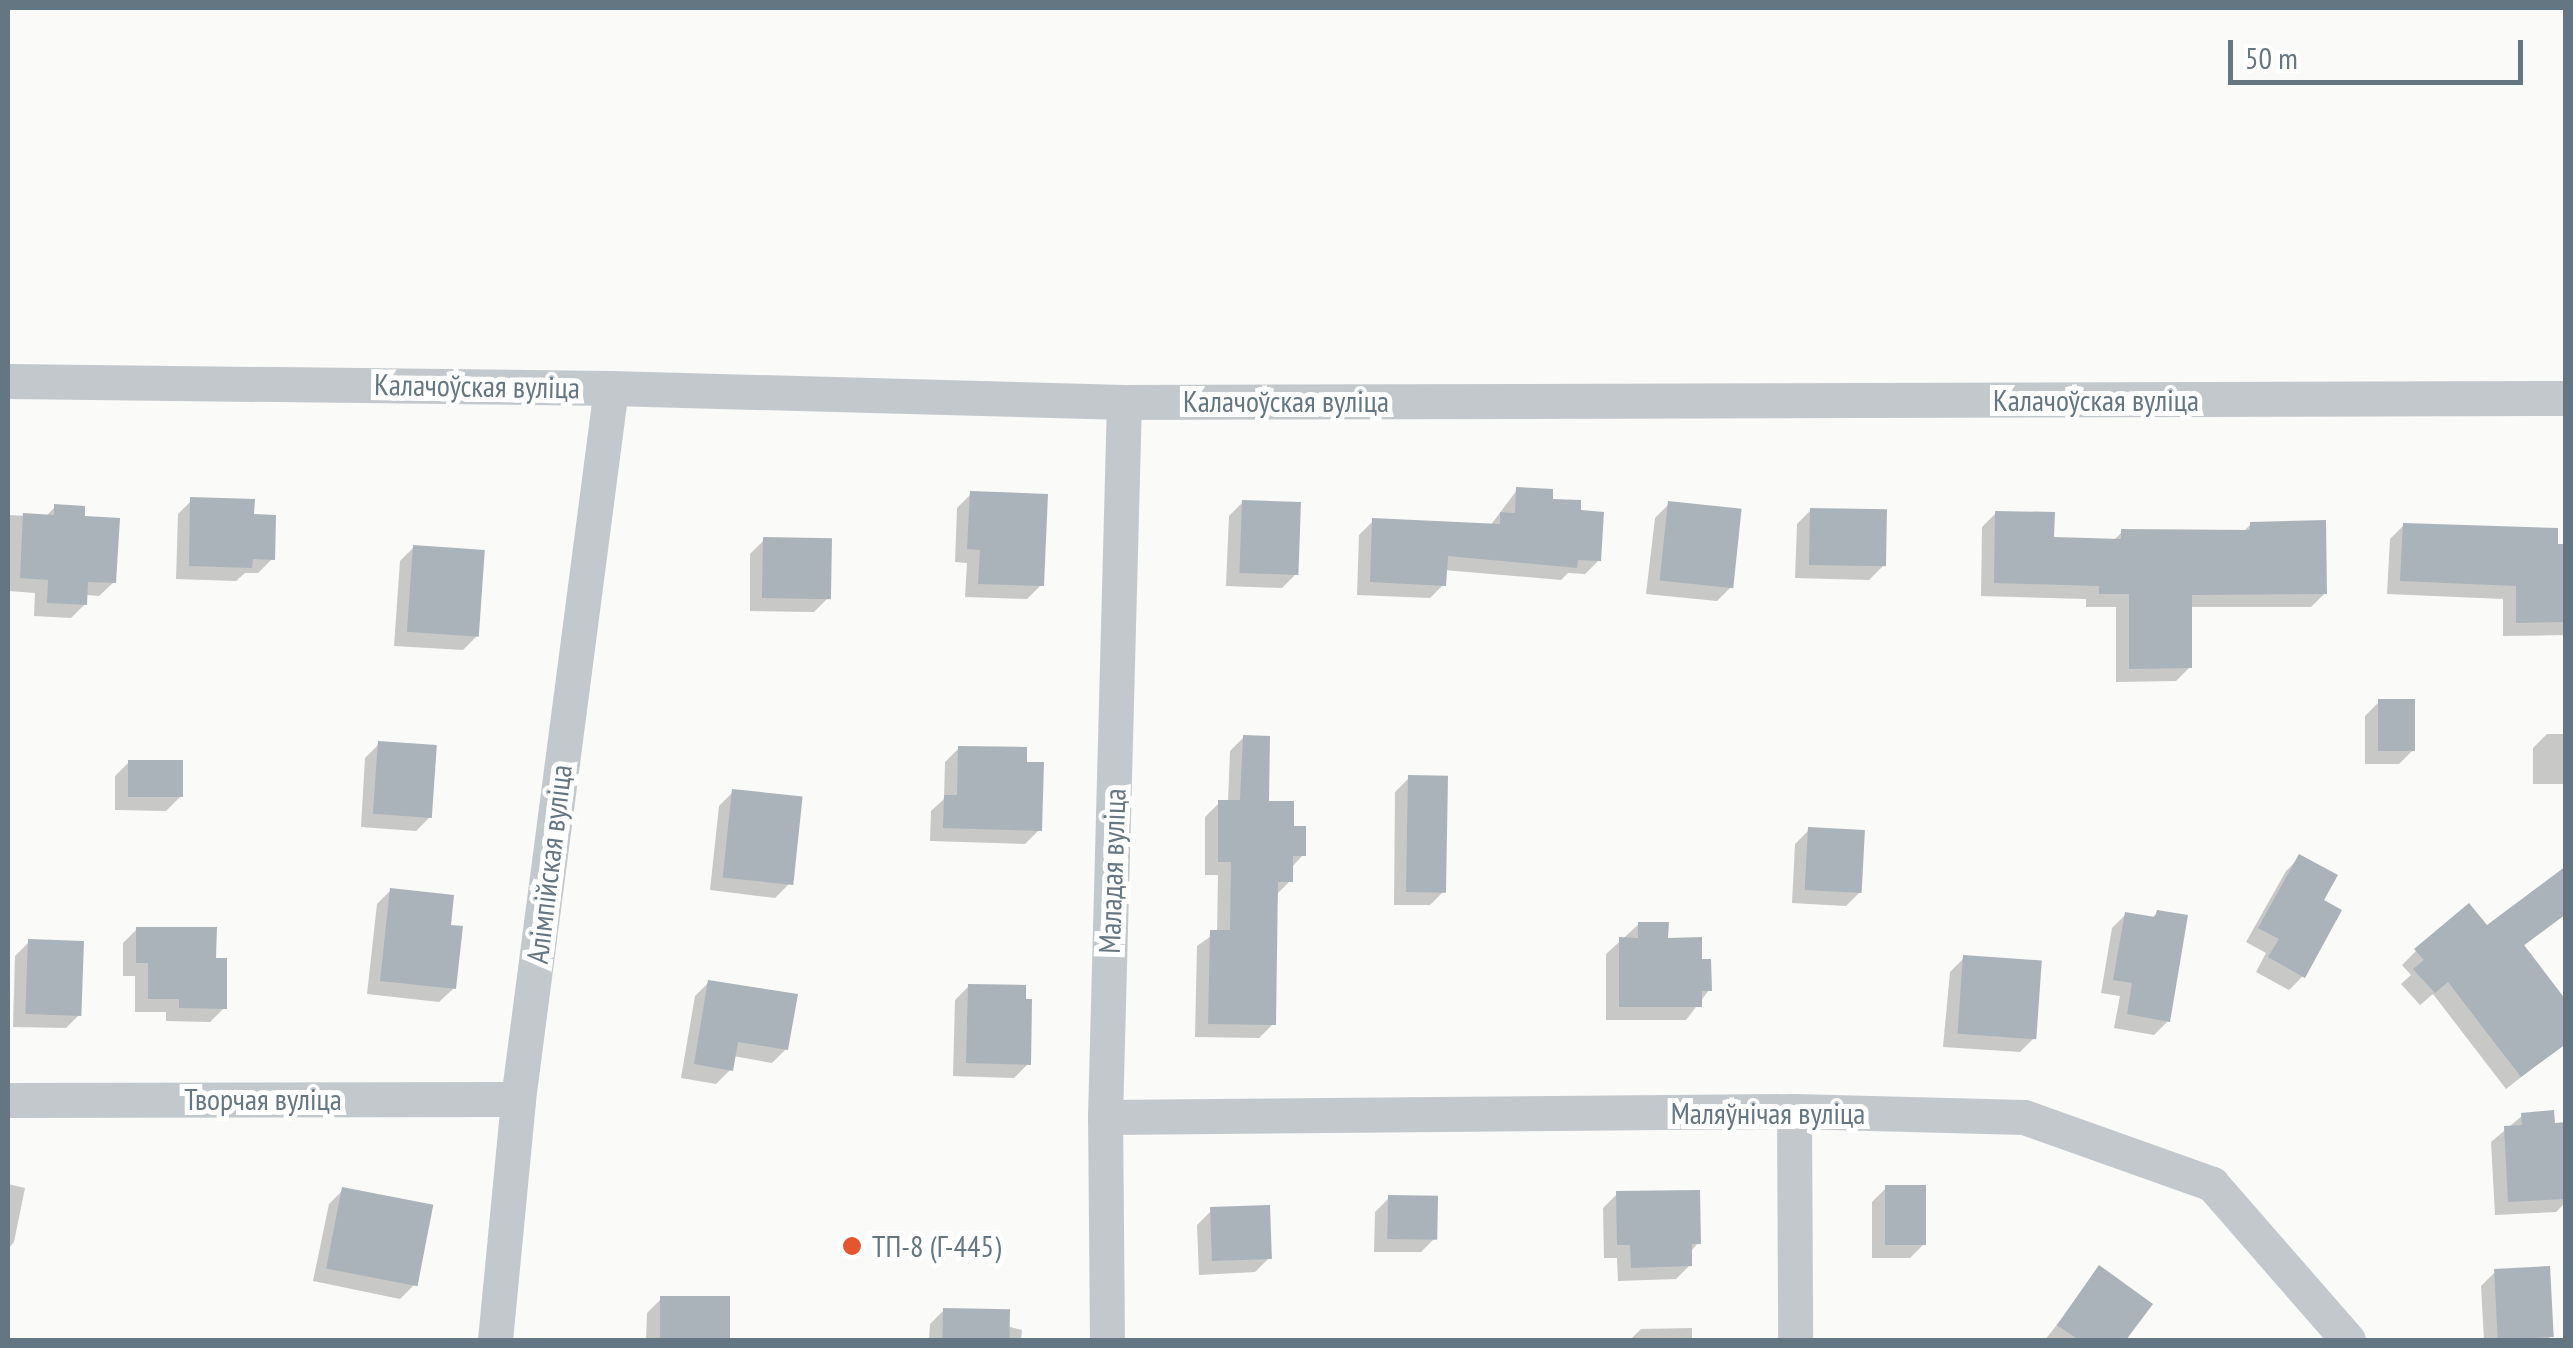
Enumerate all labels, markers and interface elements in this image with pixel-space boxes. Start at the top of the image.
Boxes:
scale bar [2233,20,2528,82]
text: 50 m [2245,38,2298,77]
street label: Калачоўская вуліца [374,366,580,406]
street label: Калачоўская вуліца [1993,382,2199,418]
street label: Калачоўская вуліца [1183,383,1389,419]
street label: Алімпійская вуліца [519,762,579,966]
street label: Маладая вуліца [1091,788,1133,954]
street label: Творчая вуліца [184,1081,342,1117]
street label: Маляўнічая вуліца [1671,1095,1865,1131]
place label: ТП-8 (Г-445) [872,1228,1001,1264]
marker: ТП-8 (Г-445) [841,1235,863,1257]

